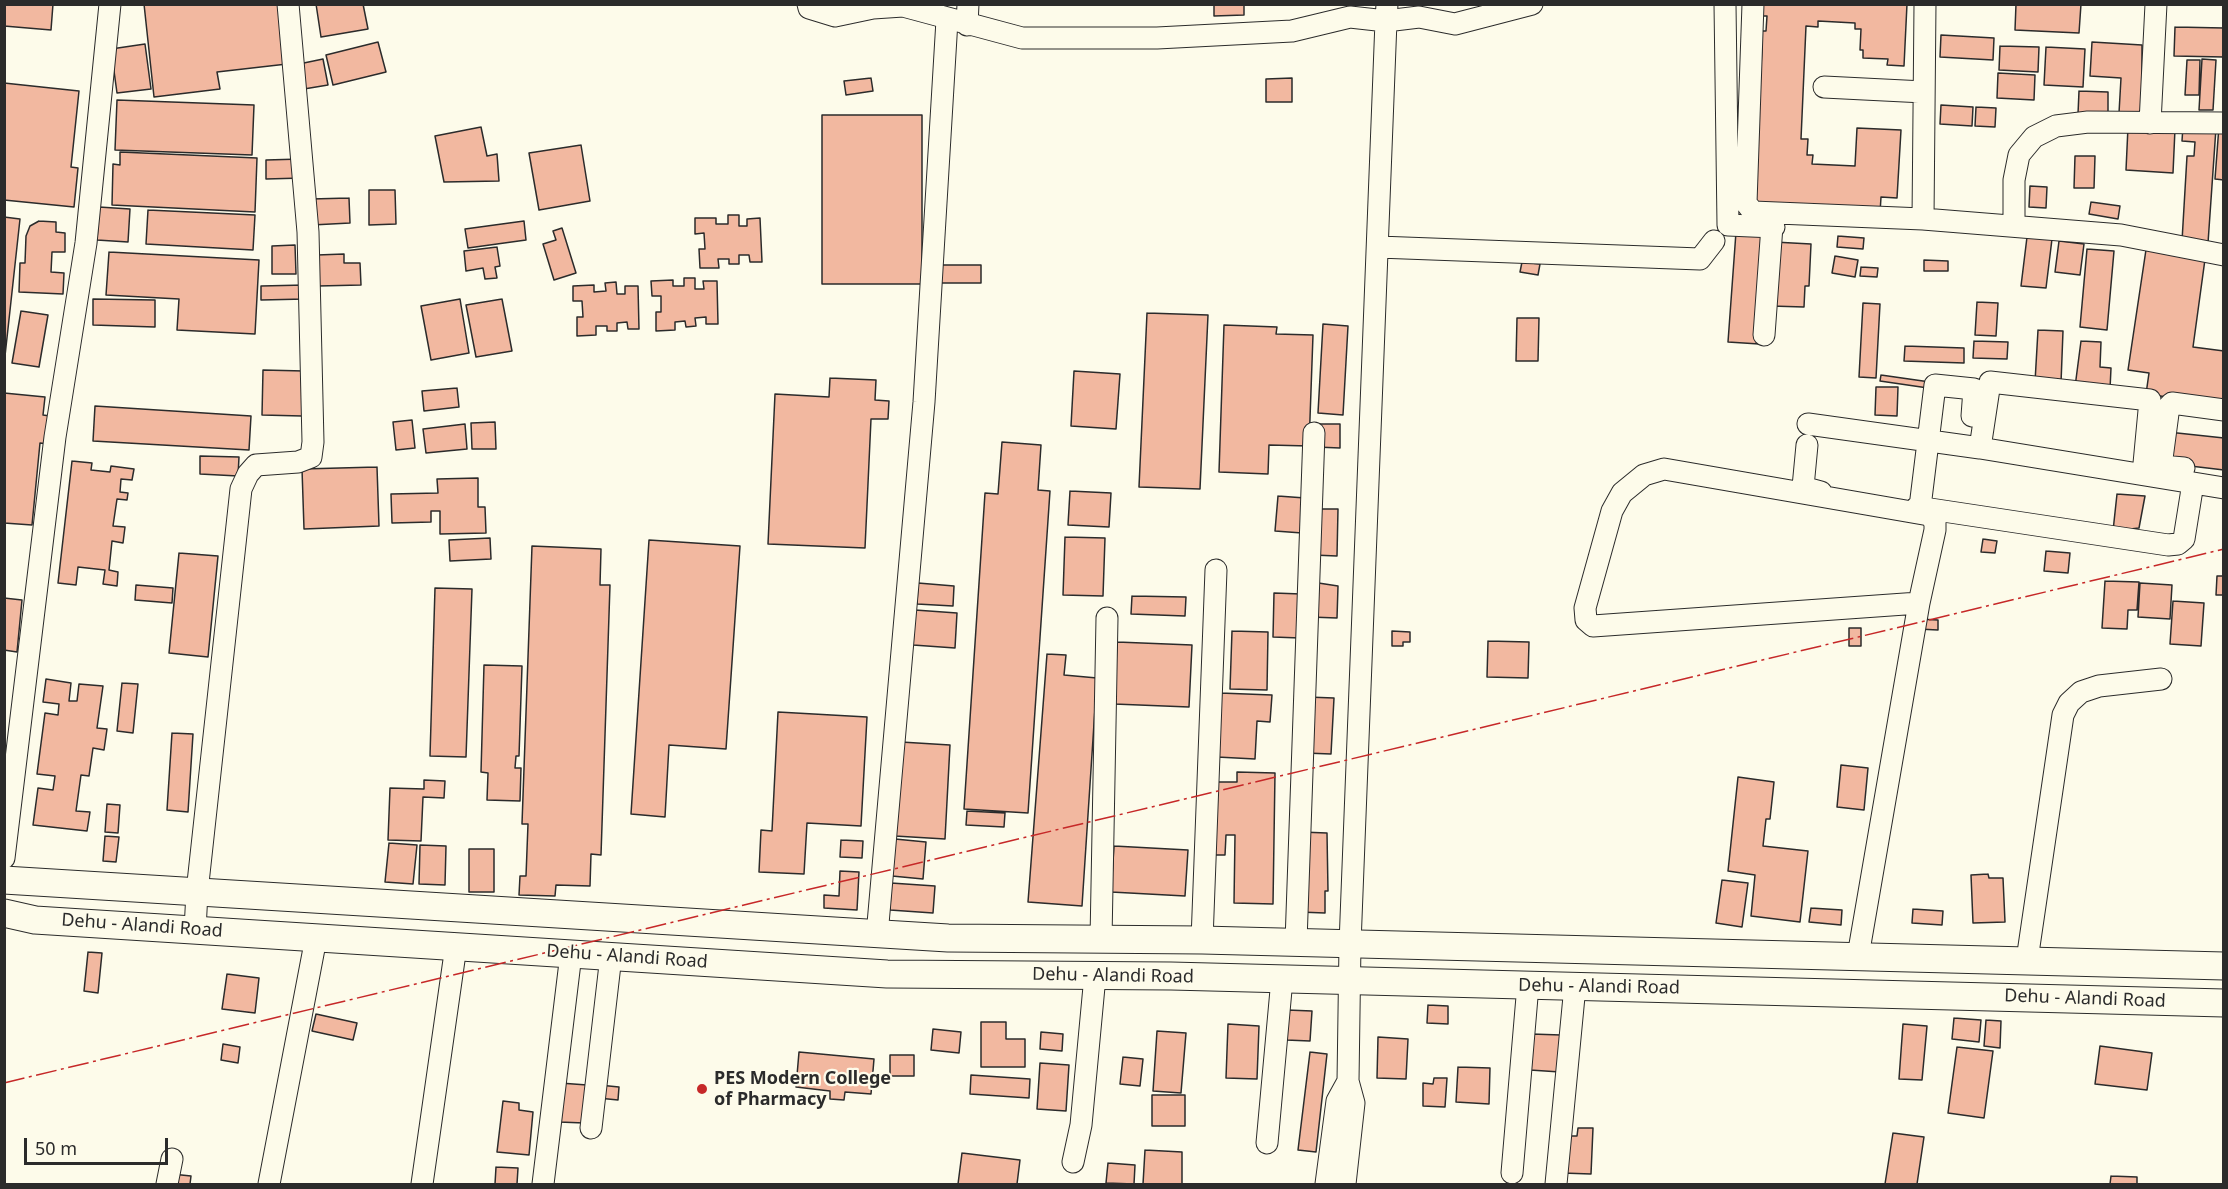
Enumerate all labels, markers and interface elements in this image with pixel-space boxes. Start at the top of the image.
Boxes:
street label: Dehu - Alandi Road [61,910,223,942]
street label: Dehu - Alandi Road [546,941,708,973]
street label: Dehu - Alandi Road [1032,964,1194,988]
street label: Dehu - Alandi Road [1518,975,1680,999]
street label: Dehu - Alandi Road [2004,985,2166,1013]
place label: PES Modern College of Pharmacy [714,1068,891,1110]
marker: PES Modern College of Pharmacy [695,1082,709,1096]
scale bar [27,1126,171,1164]
text: 50 m [35,1136,77,1160]

